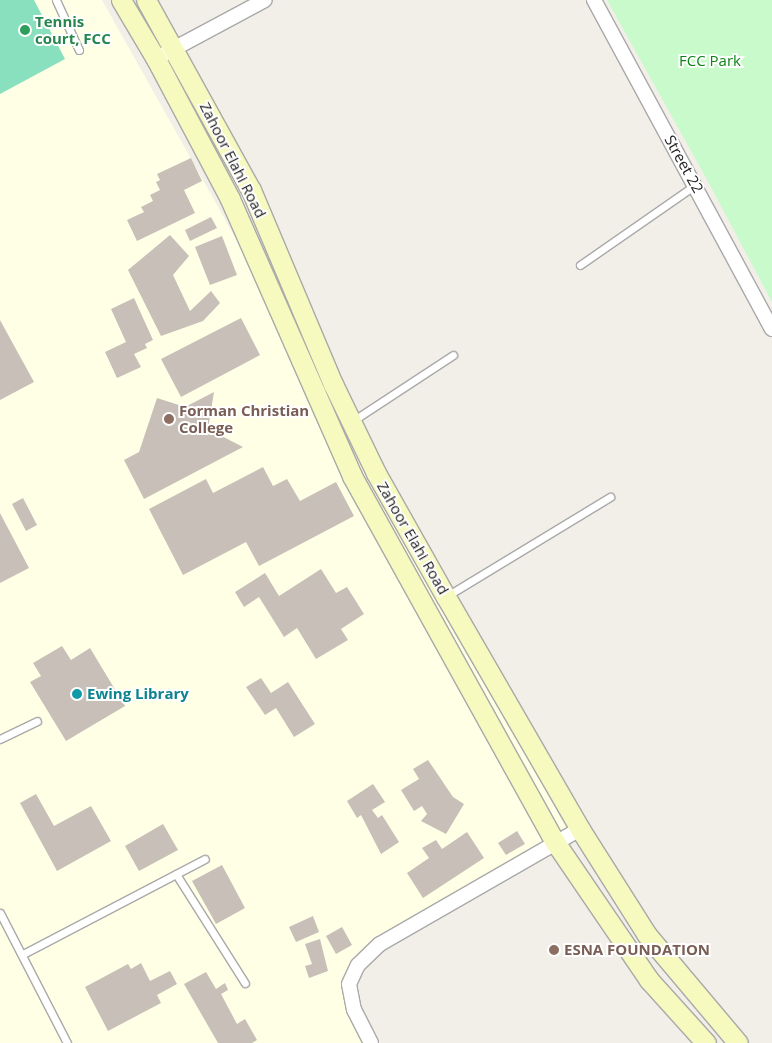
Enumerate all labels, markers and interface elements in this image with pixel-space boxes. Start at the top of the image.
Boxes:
place label: Tennis court, FCC [35,12,111,47]
marker: Tennis court, FCC [19,24,31,36]
park label: FCC Park [679,52,741,70]
street label: Zahoor Elahi Road [196,99,270,221]
street label: Street 22 [661,132,707,196]
place label: Forman Christian College [179,401,309,436]
marker: Forman Christian College [163,413,175,425]
street label: Zahoor Elahi Road [373,478,453,598]
place label: Ewing Library [87,685,189,703]
marker: Ewing Library [71,688,83,700]
place label: ESNA FOUNDATION [564,941,710,959]
marker: ESNA FOUNDATION [548,944,560,956]

